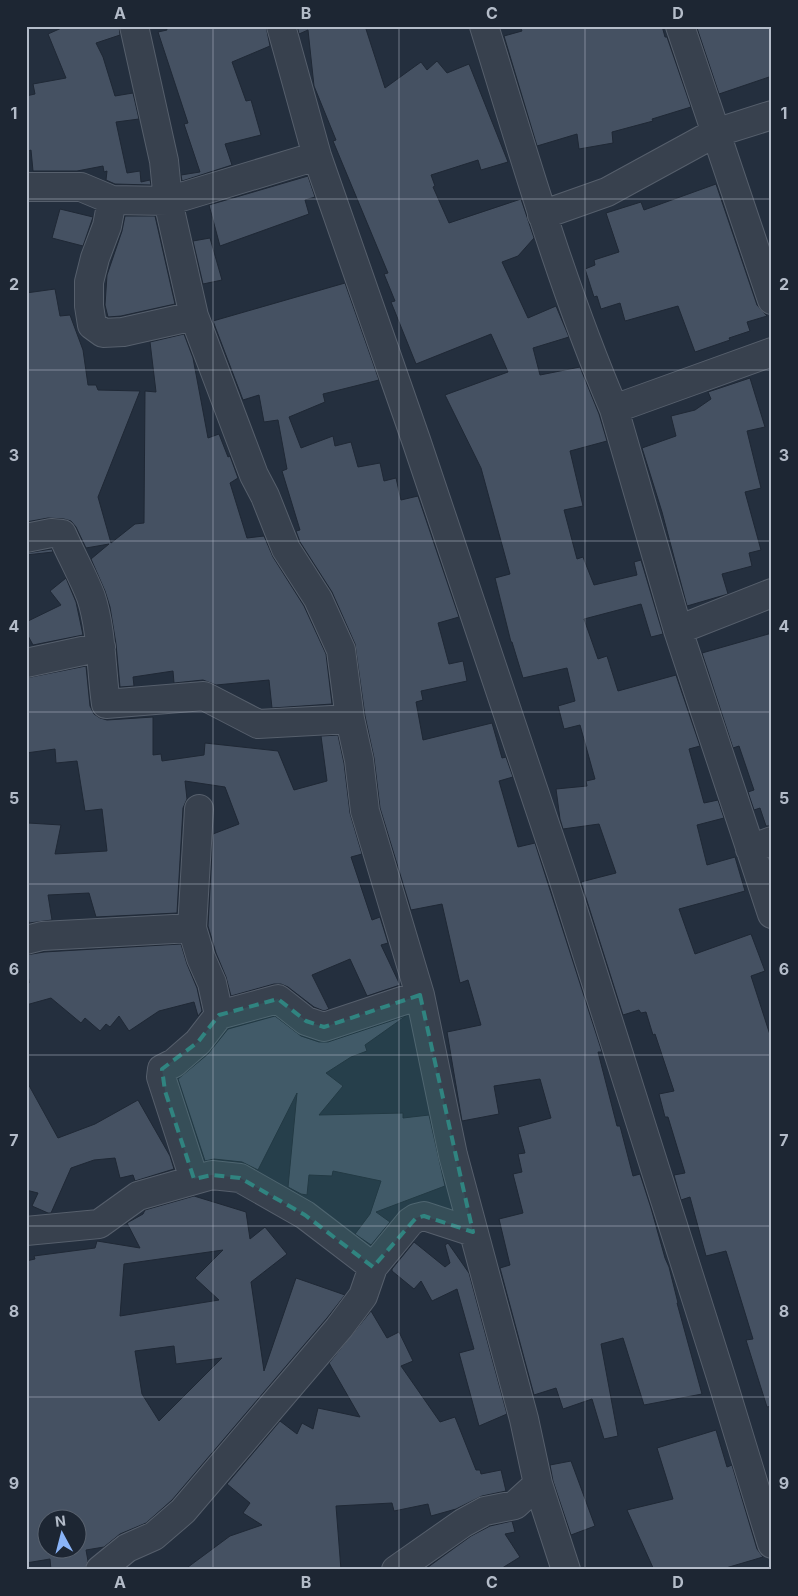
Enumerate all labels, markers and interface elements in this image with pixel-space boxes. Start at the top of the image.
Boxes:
text: A [114,3,126,23]
text: B [301,3,311,23]
text: C [486,3,498,23]
text: D [672,3,684,23]
text: 1 [11,103,17,123]
text: 1 [781,103,787,123]
text: 2 [9,274,19,294]
text: 2 [779,274,789,294]
text: 3 [9,445,19,465]
text: 3 [779,445,789,465]
text: 4 [9,616,20,636]
text: 4 [779,616,790,636]
text: 5 [9,788,19,808]
text: 5 [779,788,789,808]
text: 6 [9,959,19,979]
text: 6 [779,959,789,979]
text: 7 [9,1130,19,1150]
text: 7 [779,1130,789,1150]
text: 8 [9,1301,19,1321]
text: 8 [779,1301,789,1321]
text: 9 [9,1473,19,1493]
text: 9 [779,1473,789,1493]
north arrow [38,1508,88,1558]
text: N [54,1512,67,1530]
text: A [114,1572,126,1592]
text: B [301,1572,311,1592]
text: C [486,1572,498,1592]
text: D [672,1572,684,1592]

